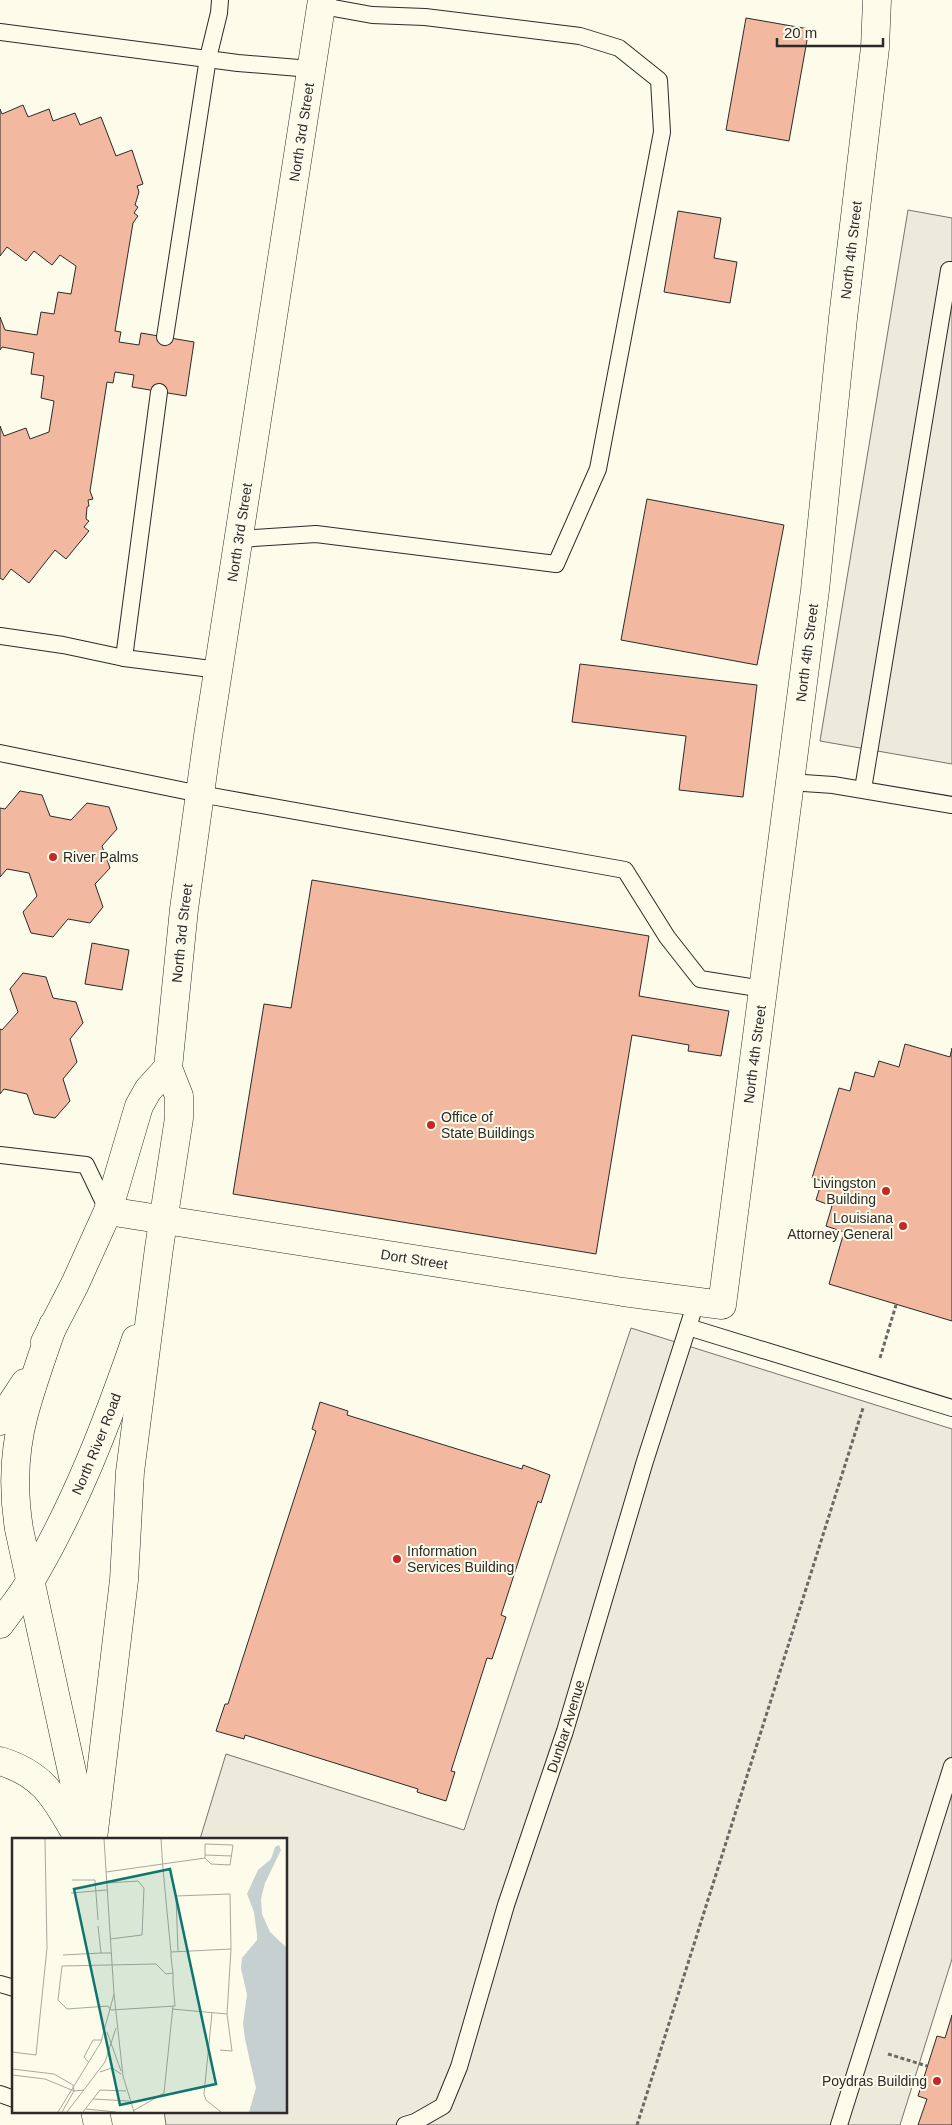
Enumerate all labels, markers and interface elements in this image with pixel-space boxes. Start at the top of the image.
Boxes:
scale bar [777,15,883,47]
text: 20 m [784,24,817,41]
street label: North 3rd Street [286,82,317,183]
street label: North 4th Street [837,200,865,300]
street label: North 3rd Street [224,482,255,583]
street label: North 4th Street [793,602,821,703]
place label: River Palms [63,849,138,865]
marker: River Palms [47,851,59,863]
street label: North 3rd Street [169,882,195,984]
street label: North 4th Street [740,1004,769,1104]
place label: Office of State Buildings [441,1109,534,1141]
marker: Office of State Buildings [425,1119,437,1131]
place label: Livingston Building [813,1175,876,1207]
marker: Livingston Building [880,1185,892,1197]
place label: Louisiana Attorney General [787,1210,893,1242]
marker: Louisiana Attorney General [897,1220,909,1232]
street label: Dort Street [380,1246,449,1272]
street label: North River Road [68,1391,124,1497]
place label: Information Services Building [407,1543,514,1575]
marker: Information Services Building [391,1553,403,1565]
street label: Dunbar Avenue [543,1678,588,1775]
inset map [12,1838,288,2112]
place label: Poydras Building [822,2073,927,2089]
marker: Poydras Building [931,2075,943,2087]

